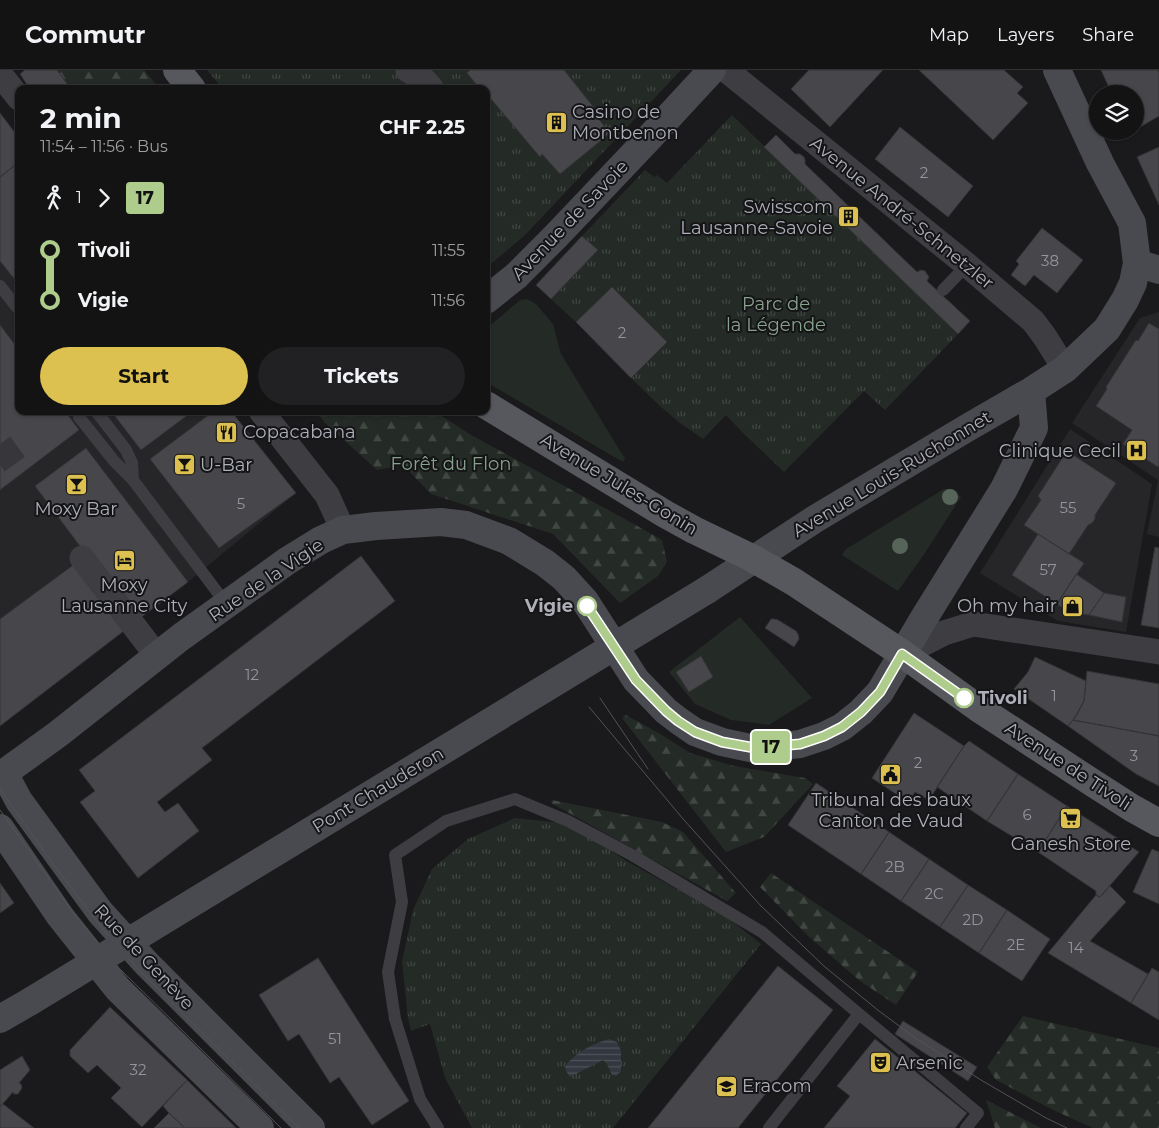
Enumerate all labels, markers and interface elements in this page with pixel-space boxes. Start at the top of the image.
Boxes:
text: Commutr [25,20,145,49]
text: Map [929,24,969,46]
text: Layers [997,24,1054,46]
text: Share [1082,24,1134,46]
map controls [1089,85,1144,140]
button: layers [1089,85,1144,140]
text: 2 min [40,101,122,135]
place label: Casino de Montbenon [572,101,679,144]
building icon: Casino de Montbenon [544,110,568,134]
text: CHF 2.25 [379,116,465,139]
street label: Avenue André-Schnetzler [806,132,998,294]
text: 11:54 – 11:56 · Bus [40,137,168,156]
street label: Avenue de Savoie [507,155,633,285]
house number: 2 [920,163,928,182]
icon: walk [40,184,68,212]
icon: forward [90,184,118,212]
text: 17 [136,187,154,209]
text: 1 [76,188,82,207]
place label: Swisscom Lausanne-Savoie [680,196,833,239]
building icon: Swisscom Lausanne-Savoie [837,205,861,229]
text: Tivoli [78,239,130,262]
text: 11:55 [432,241,465,260]
house number: 38 [1041,251,1059,270]
text: Vigie [78,289,129,312]
text: 11:56 [431,291,465,310]
park label: Parc de la Légende [726,293,826,336]
house number: 2 [618,323,626,342]
button: Start [40,347,248,405]
button: Tickets [258,347,465,405]
street label: Avenue Louis-Ruchonnet [789,406,995,542]
restaurant icon: Copacabana [215,420,239,444]
place label: Copacabana [243,421,356,443]
street label: Avenue Jules-Gonin [536,428,702,540]
hospital icon: Clinique Cecil [1125,439,1149,463]
place label: Clinique Cecil [999,440,1121,462]
bar icon: U-Bar [172,453,196,477]
park label: Forêt du Flon [391,453,511,475]
place label: U-Bar [200,454,253,476]
bar icon: Moxy Bar [64,472,88,496]
house number: 5 [237,494,245,513]
place label: Moxy Bar [34,498,118,520]
house number: 55 [1060,498,1076,517]
street label: Rue de la Vigie [204,533,328,627]
hotel icon: Moxy Lausanne City [112,548,136,572]
house number: 57 [1039,560,1057,579]
place label: Moxy Lausanne City [61,574,188,617]
shop icon: Oh my hair [1061,594,1085,618]
place label: Vigie [524,595,573,617]
place label: Oh my hair [957,595,1057,617]
marker: Vigie [577,596,597,616]
house number: 12 [245,665,259,684]
house number: 1 [1051,686,1057,705]
place label: Tivoli [978,687,1028,709]
marker: Tivoli [954,688,974,708]
street label: Avenue de Tivoli [1001,717,1135,815]
line badge: 17 [748,731,794,763]
text: 17 [762,736,780,758]
street label: Pont Chauderon [308,742,448,838]
house number: 3 [1130,746,1138,765]
house number: 2 [914,753,922,772]
public building icon: Tribunal des baux Canton de Vaud [879,763,903,787]
place label: Tribunal des baux Canton de Vaud [811,789,971,832]
house number: 6 [1022,805,1032,824]
supermarket icon: Ganesh Store [1059,807,1083,831]
place label: Ganesh Store [1011,833,1131,855]
house number: 2B [885,857,905,876]
house number: 2C [924,884,944,903]
street label: Rue de Genève [89,900,199,1015]
house number: 2D [963,910,983,929]
house number: 2E [1007,935,1025,954]
house number: 14 [1068,938,1084,957]
house number: 51 [328,1029,342,1048]
theatre icon: Arsenic [868,1051,892,1075]
place label: Arsenic [896,1052,963,1074]
house number: 32 [130,1060,146,1079]
school or university icon: Eracom [714,1074,738,1098]
place label: Eracom [742,1075,812,1097]

